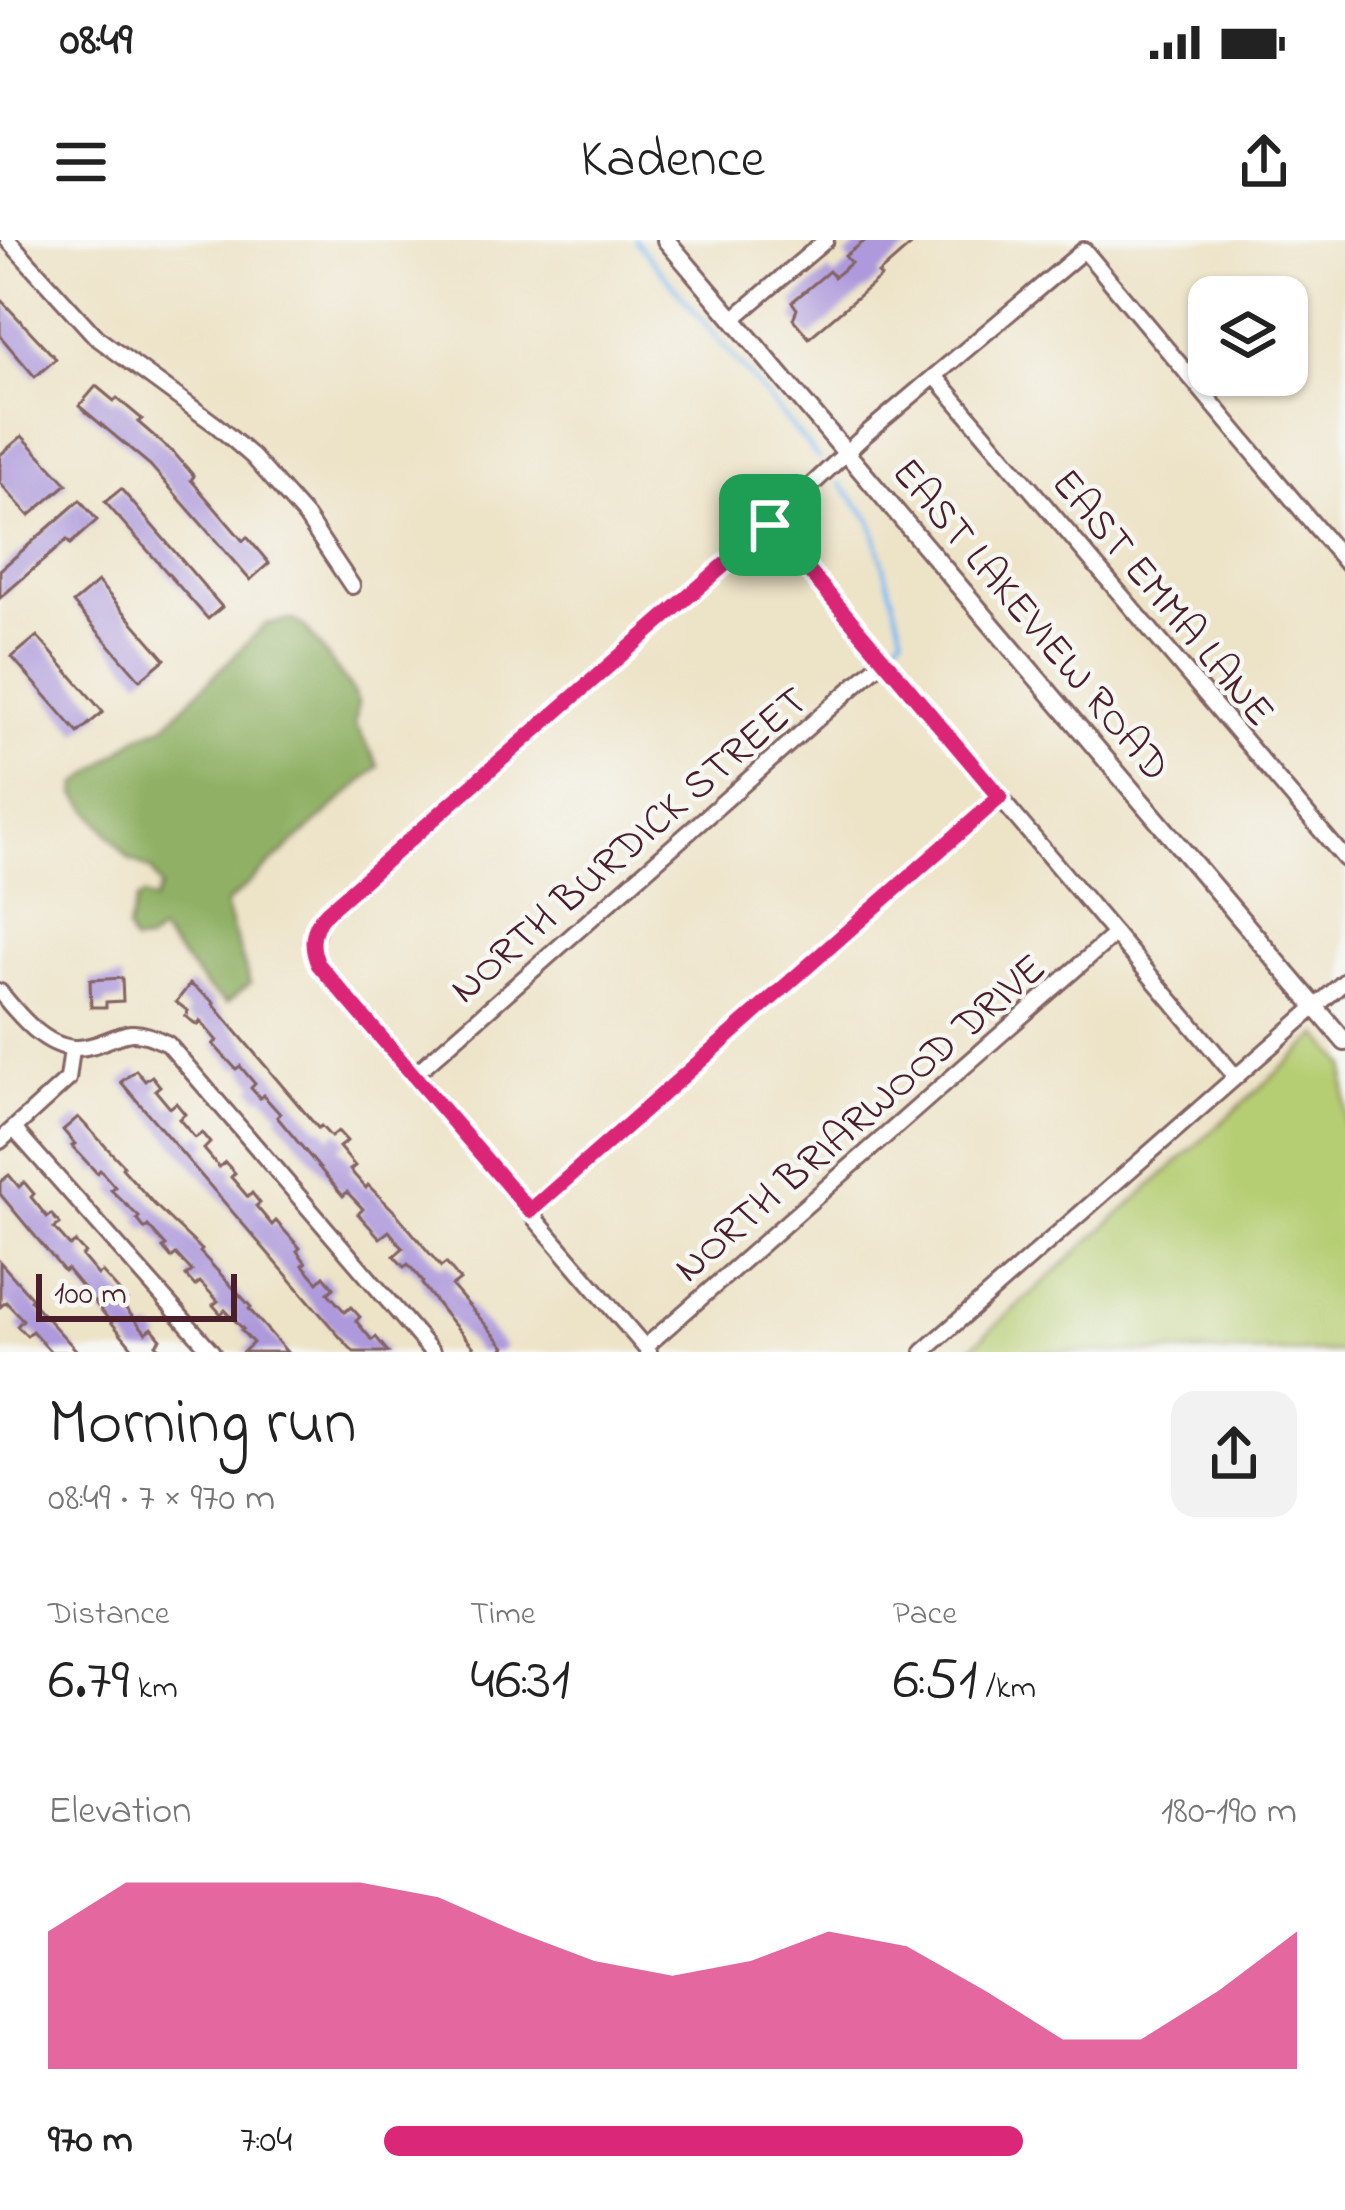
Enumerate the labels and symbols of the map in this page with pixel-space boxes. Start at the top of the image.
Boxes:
street label: EAST LAKEVIEW ROAD [876,446,1183,796]
street label: EAST EMMA LANE [1035,456,1288,741]
pin [719,474,821,576]
street label: NORTH BURDICK STREET [437,673,823,1019]
street label: NORTH BRIARWOOD DRIVE [661,940,1061,1299]
scale bar [36,1268,237,1321]

